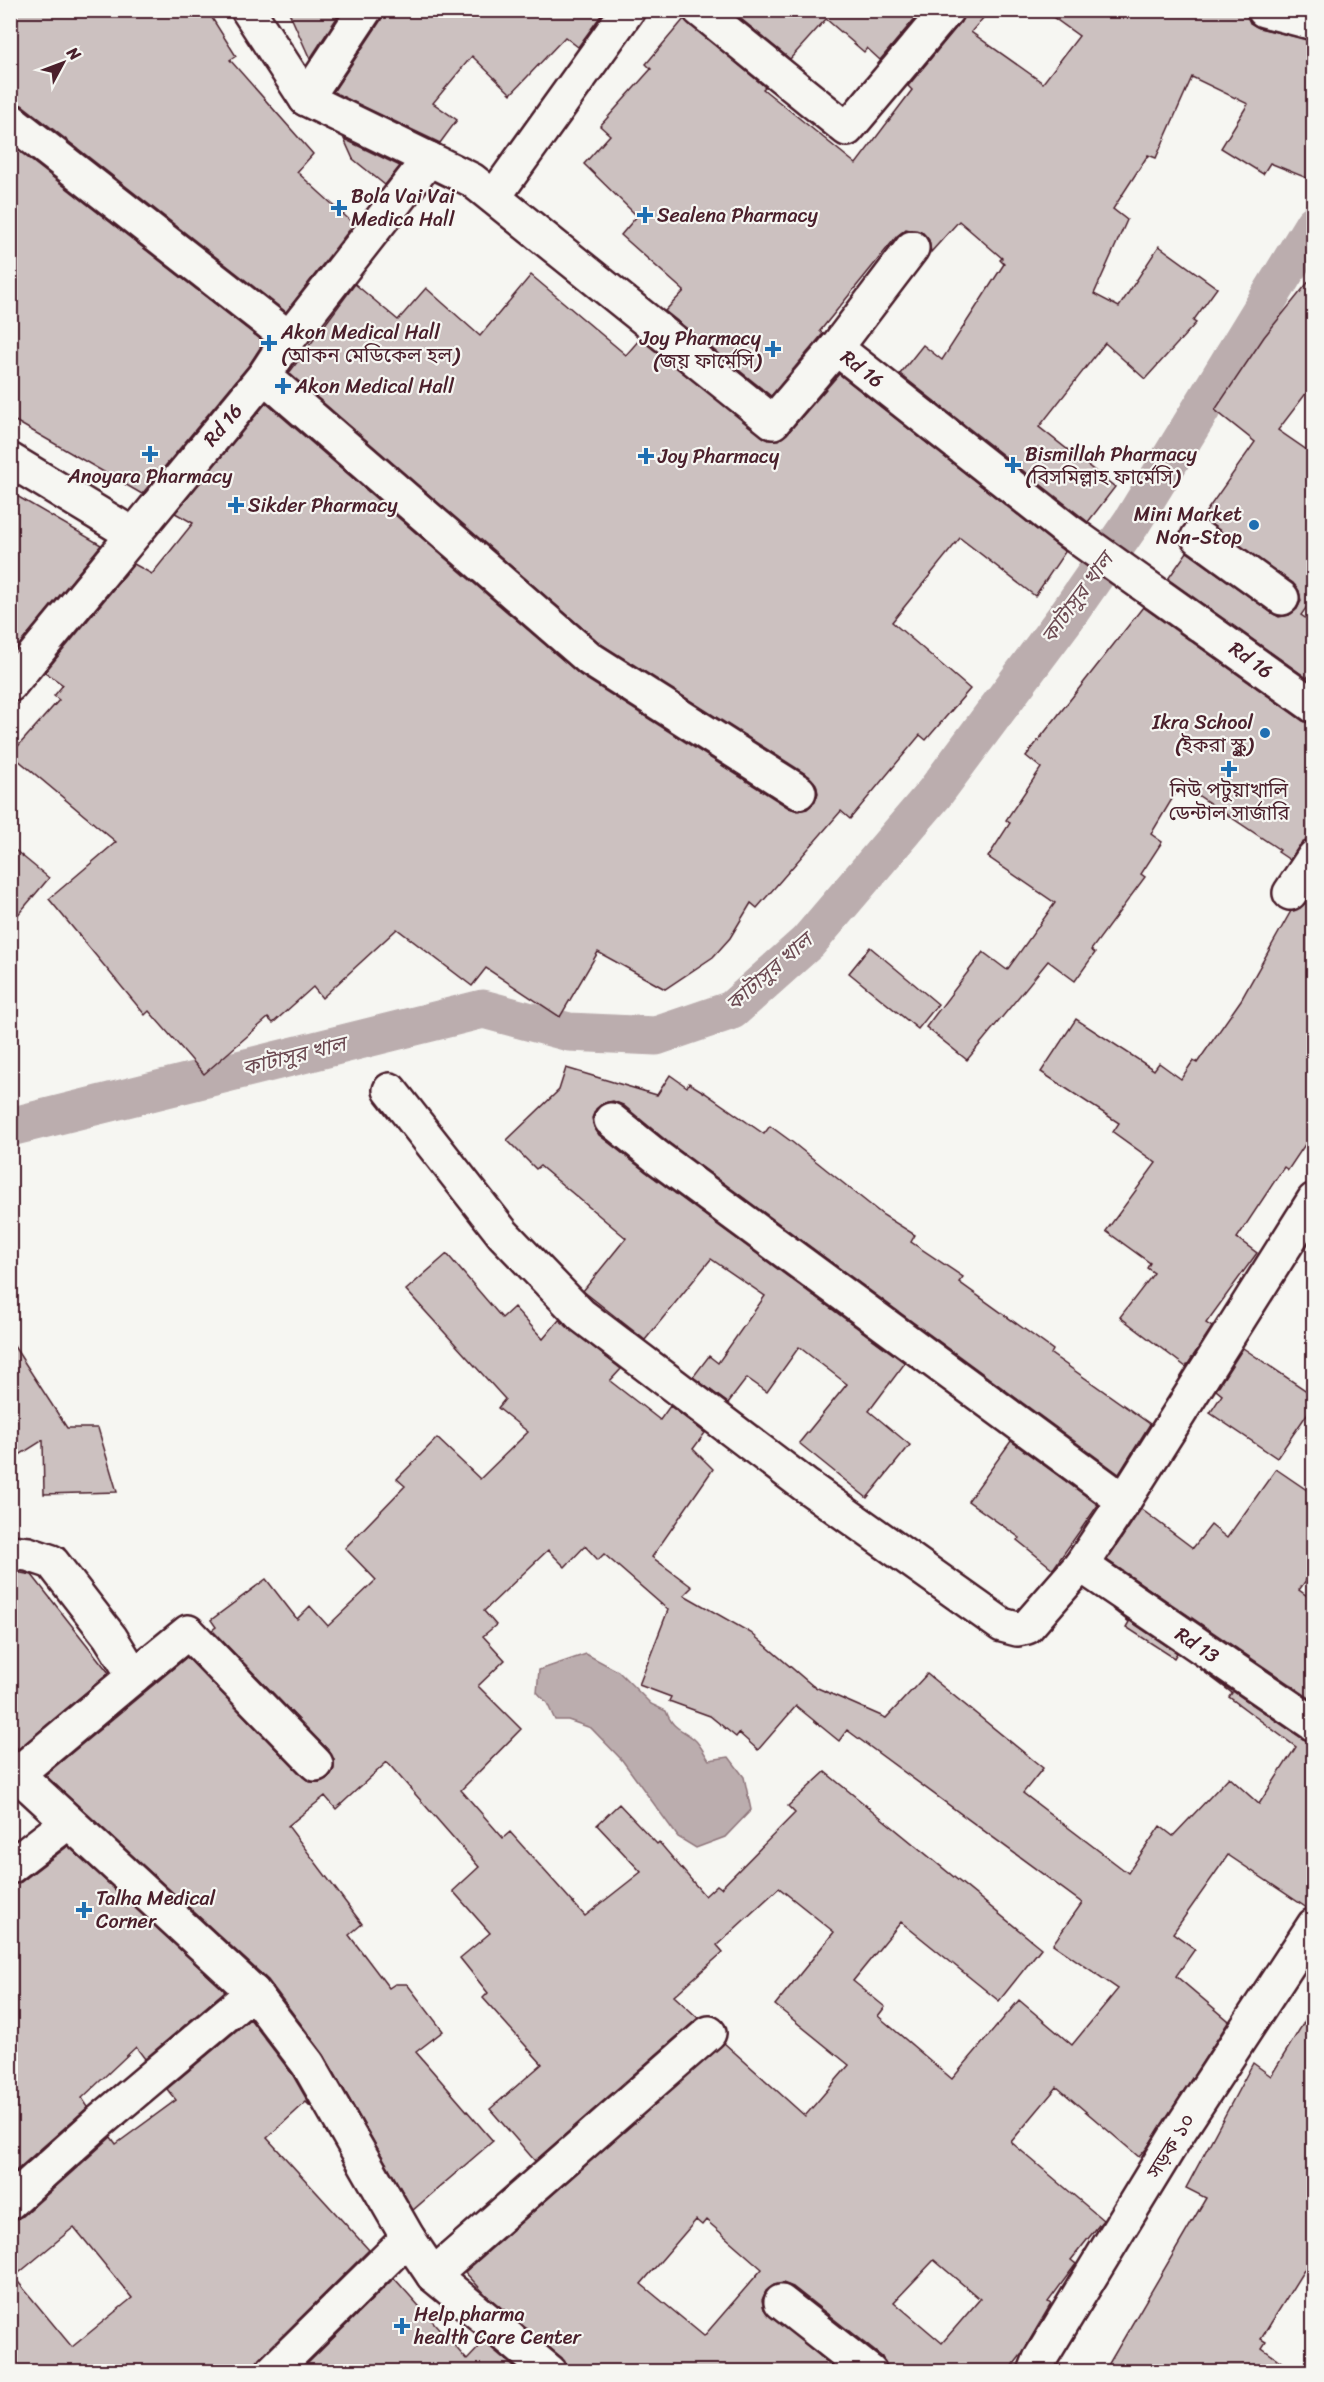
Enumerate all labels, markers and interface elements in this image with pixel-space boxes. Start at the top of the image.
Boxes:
north arrow [33,33,93,93]
text: N [59,39,89,68]
place label: Bola Vai Vai Medica Hall [351,179,456,237]
place label: Sealena Pharmacy [657,198,818,233]
marker: Bola Vai Vai Medica Hall [332,201,346,215]
marker: Sealena Pharmacy [638,208,652,222]
place label: Akon Medical Hall (আকন মেডিকেল হল) [280,315,460,373]
place label: Joy Pharmacy (জয় ফার্মেসি) [639,321,762,379]
marker: Akon Medical Hall (আকন মেডিকেল হল) [262,336,276,350]
street label: Rd 16 [832,340,892,398]
marker: Joy Pharmacy (জয় ফার্মেসি) [766,342,780,356]
place label: Akon Medical Hall [294,369,455,404]
marker: Akon Medical Hall [276,379,290,393]
street label: Rd 16 [194,395,252,455]
place label: Bismillah Pharmacy (বিসমিল্লাহ ফার্মেসি) [1025,437,1198,495]
place label: Joy Pharmacy [657,439,780,474]
marker: Anoyara Pharmacy [143,447,157,461]
marker: Joy Pharmacy [639,449,653,463]
marker: Bismillah Pharmacy (বিসমিল্লাহ ফার্মেসি) [1006,458,1020,472]
place label: Anoyara Pharmacy [67,459,233,494]
place label: Sikder Pharmacy [248,488,398,523]
place label: Mini Market Non-Stop [1134,497,1242,555]
marker: Sikder Pharmacy [229,498,243,512]
marker: Mini Market Non-Stop [1247,518,1261,532]
water label: কাটাসুর খাল [1031,541,1126,652]
street label: Rd 16 [1221,632,1281,688]
place label: Ikra School (ইকরা স্কুল) [1151,705,1254,763]
marker: Ikra School (ইকরা স্কুল) [1258,726,1272,740]
marker: নিউ পটুয়াখালি ডেন্টাল সার্জারি [1222,762,1236,776]
place label: নিউ পটুয়াখালি ডেন্টাল সার্জারি [1169,773,1290,831]
water label: কাটাসুর খাল [717,921,824,1021]
water label: কাটাসুর খাল [238,1024,353,1087]
street label: Rd 13 [1168,1617,1226,1673]
place label: Talha Medical Corner [96,1881,217,1939]
marker: Talha Medical Corner [77,1903,91,1917]
street label: সড়ক ১০ [1137,2106,1205,2187]
place label: Help pharma health Care Center [413,2297,582,2355]
marker: Help pharma health Care Center [395,2319,409,2333]

